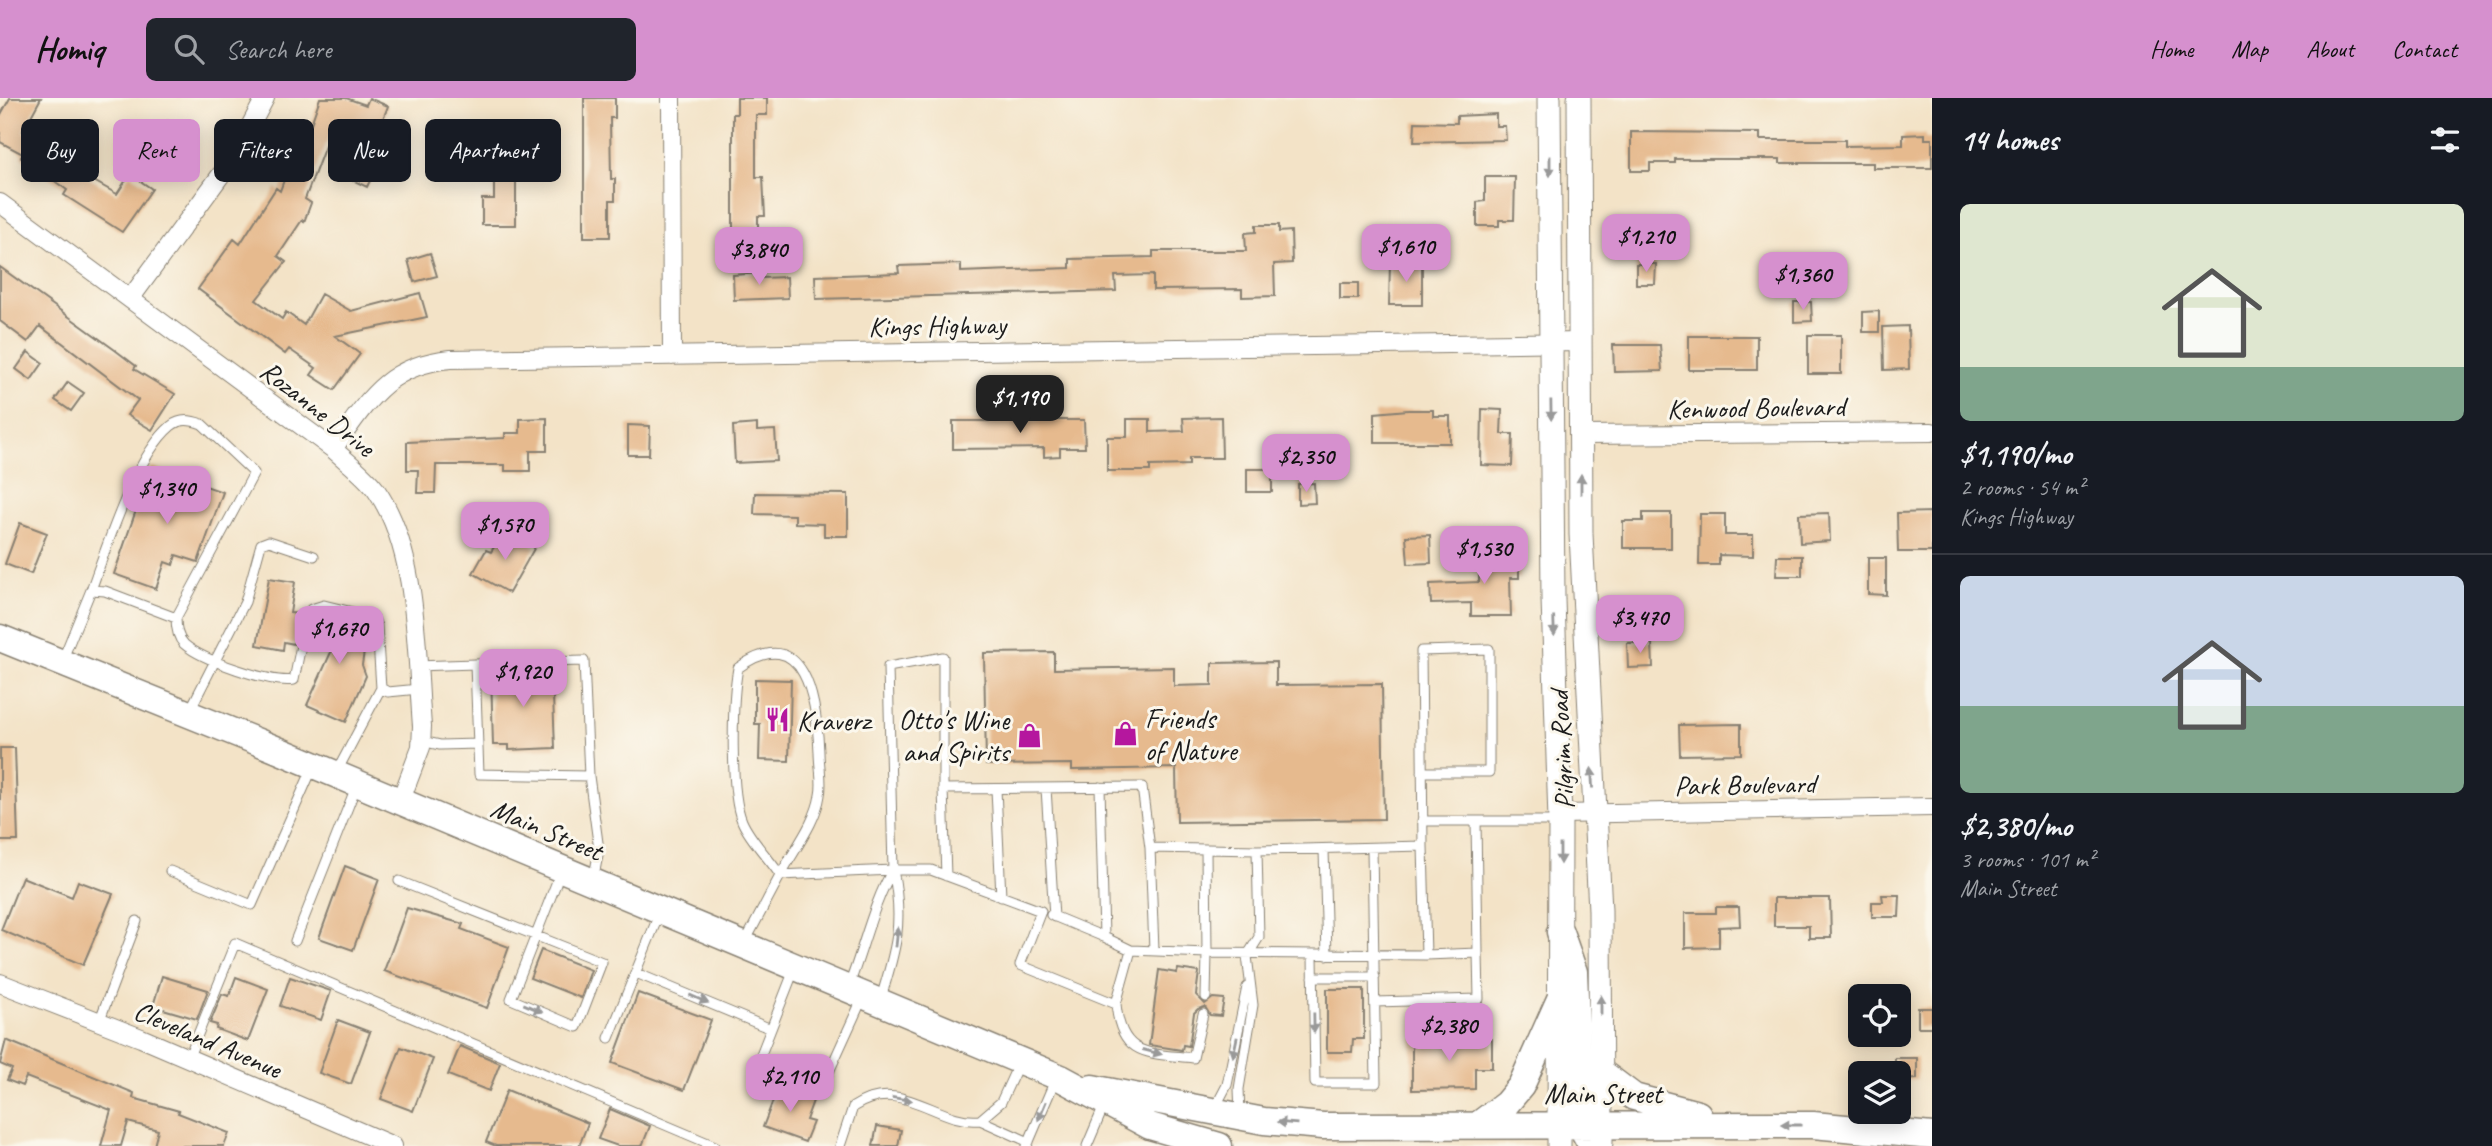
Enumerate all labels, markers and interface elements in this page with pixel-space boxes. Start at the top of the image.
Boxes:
search box [146,18,636,81]
text: Homiq [35,28,104,70]
icon: search [170,30,208,68]
text: Search here [226,33,331,66]
text: Home [2150,34,2193,64]
text: Map [2231,34,2268,64]
text: About [2306,34,2354,64]
text: Contact [2392,34,2457,64]
chip: Buy [21,119,99,182]
chip: Rent [113,119,200,182]
chip: Filters [214,119,314,182]
chip: New [328,119,411,182]
chip: Apartment [425,119,561,182]
text: 14 homes [1960,121,2058,159]
icon: filters [2426,121,2464,159]
one-way arrow [1544,155,1556,177]
pin: $1,210 [1589,214,1703,274]
text: $1,210 [1618,222,1674,251]
pin: $1,610 [1349,225,1463,284]
pin: $3,840 [702,228,816,287]
text: $1,610 [1378,232,1434,261]
text: $3,840 [731,235,787,264]
icon: home [2149,250,2275,376]
pin: $1,360 [1746,252,1860,312]
text: $1,360 [1775,260,1831,289]
street label: Kings Highway [868,307,1009,344]
street label: Rozanne Drive [253,353,384,465]
pin: $1,190 [963,376,1077,435]
text: $1,190 [992,383,1048,412]
street label: Kenwood Boulevard [1667,388,1849,427]
one-way arrow [1545,400,1557,422]
pin: $2,350 [1249,434,1363,494]
text: $1,190/mo [1960,435,2072,473]
text: $2,350 [1278,442,1334,471]
pin: $1,340 [110,466,224,526]
one-way arrow [1575,473,1587,495]
text: 2 rooms · 54 m² [1960,473,2084,502]
text: $1,340 [139,474,195,503]
text: Kings Highway [1960,502,2073,531]
pin: $1,570 [448,503,562,562]
text: $1,570 [477,510,533,539]
pin: $1,530 [1427,526,1541,586]
text: $1,530 [1456,534,1512,563]
pin: $3,470 [1583,596,1697,655]
text: $3,470 [1612,603,1668,632]
pin: $1,670 [282,606,396,666]
text: $1,670 [311,614,367,643]
one-way arrow [1549,616,1560,638]
icon: home [2149,622,2275,748]
pin: $1,920 [466,650,580,709]
text: $1,920 [495,657,551,686]
street label: Pilgrim Road [1541,686,1582,810]
place label: Friends of Nature [1145,701,1239,768]
place label: Otto's Wine and Spirits [899,702,1011,769]
place label: Kraverz [797,703,874,738]
restaurant icon: Kraverz [763,706,791,734]
shop icon: Friends of Nature [1111,720,1139,748]
shop icon: Otto's Wine and Spirits [1015,721,1043,749]
one-way arrow [1587,766,1598,788]
street label: Park Boulevard [1674,766,1820,803]
street label: Main Street [486,790,610,870]
text: $2,380/mo [1960,807,2072,845]
one-way arrow [1554,843,1566,865]
text: 3 rooms · 101 m² [1960,845,2095,874]
text: Main Street [1960,874,2056,903]
one-way arrow [892,926,903,948]
map controls [1848,984,1911,1124]
button: locate [1848,984,1911,1047]
street label: Cleveland Avenue [129,993,288,1087]
one-way arrow [689,994,710,1005]
one-way arrow [1595,994,1607,1016]
one-way arrow [522,1003,543,1014]
pin: $2,380 [1392,1004,1506,1063]
text: $2,380 [1421,1011,1477,1040]
one-way arrow [1308,1013,1320,1035]
one-way arrow [1229,1036,1240,1058]
one-way arrow [1142,1047,1164,1058]
pin: $2,110 [733,1054,847,1114]
button: layers [1848,1061,1911,1124]
text: $2,110 [762,1062,818,1091]
street label: Main Street [1544,1076,1664,1111]
one-way arrow [891,1094,913,1105]
one-way arrow [1036,1101,1048,1121]
one-way arrow [1276,1117,1298,1128]
one-way arrow [1780,1119,1802,1131]

